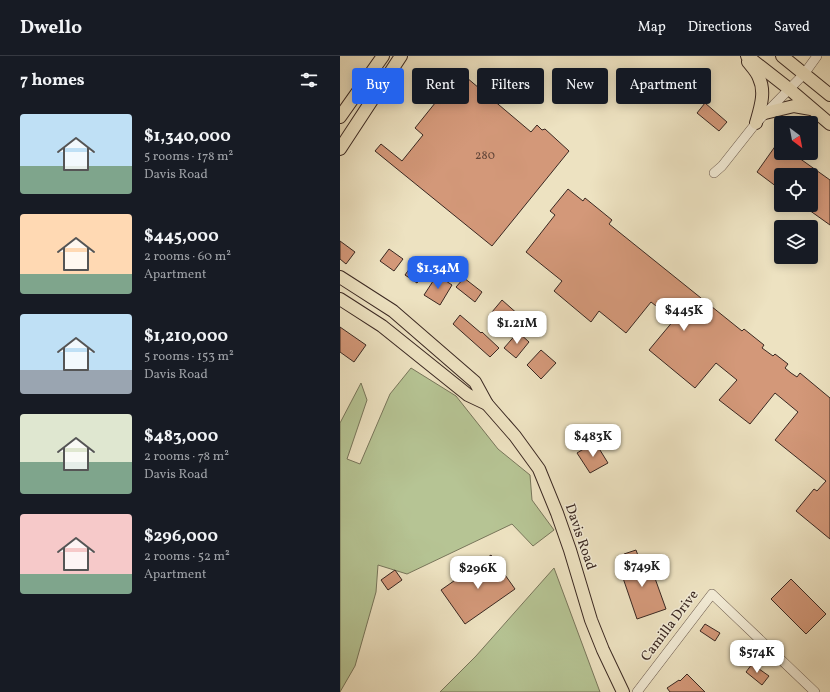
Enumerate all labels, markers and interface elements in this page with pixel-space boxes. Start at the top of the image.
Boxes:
text: Dwello [20,15,82,41]
text: Map [638,18,666,37]
text: Directions [688,18,752,37]
text: Saved [774,18,810,37]
chip: Buy [352,68,404,104]
chip: Rent [412,68,469,104]
chip: Filters [477,68,544,104]
chip: New [552,68,608,104]
chip: Apartment [616,68,711,104]
text: 7 homes [20,69,85,92]
icon: filters [298,69,320,91]
north arrow [774,116,818,160]
map controls [774,116,818,264]
text: $1,340,000 [144,125,231,148]
icon: home [52,130,100,178]
text: 5 rooms · 178 m² [144,148,233,166]
house number: 280 [475,148,495,164]
text: Davis Road [144,166,208,184]
button: locate [774,168,818,212]
button: layers [774,220,818,264]
text: $445,000 [144,225,219,248]
icon: home [52,230,100,278]
text: 2 rooms · 60 m² [144,248,231,266]
pin: $1.34M [405,256,471,290]
text: $1.34M [417,260,460,278]
text: Apartment [144,266,207,284]
pin: $445K [656,298,712,332]
text: $445K [665,302,703,320]
pin: $1.21M [484,311,550,345]
text: $1.21M [497,315,537,333]
text: $1,210,000 [144,325,228,348]
icon: home [52,330,100,378]
text: 5 rooms · 153 m² [144,348,234,366]
text: Davis Road [144,366,208,384]
pin: $483K [565,424,621,458]
text: $483,000 [144,425,218,448]
text: $483K [574,428,612,446]
icon: home [52,430,100,478]
text: 2 rooms · 78 m² [144,448,229,466]
text: Davis Road [144,466,208,484]
street label: Davis Road [560,501,600,573]
text: $296,000 [144,525,218,548]
icon: home [52,530,100,578]
text: 2 rooms · 52 m² [144,548,230,566]
pin: $749K [614,554,670,588]
pin: $296K [450,556,506,590]
text: $749K [624,558,660,576]
text: $296K [459,560,497,578]
text: Apartment [144,566,207,584]
street label: Camilla Drive [637,586,703,666]
pin: $574K [729,640,785,674]
text: $574K [739,644,775,662]

